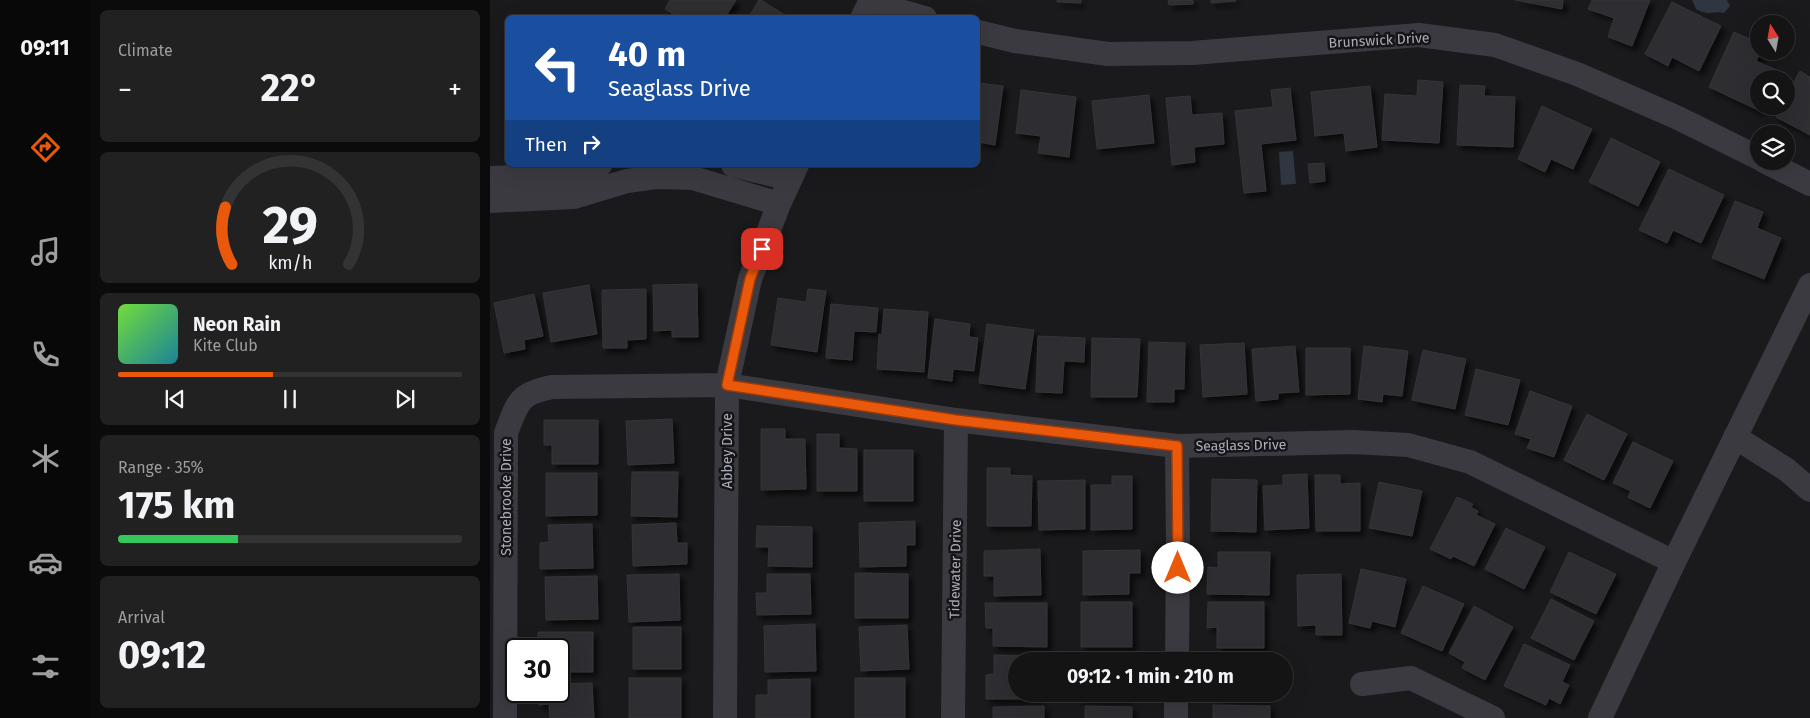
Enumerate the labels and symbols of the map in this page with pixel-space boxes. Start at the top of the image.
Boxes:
north arrow [1750,15,1795,60]
street label: Brunswick Drive [1328,29,1430,52]
pin [741,228,783,270]
street label: Abbey Drive [719,413,736,489]
street label: Seaglass Drive [1195,436,1287,455]
street label: Stonebrooke Drive [498,438,515,556]
street label: Tidewater Drive [946,519,965,619]
position arrow [1151,541,1203,593]
speed limit sign: 30 [505,638,570,703]

